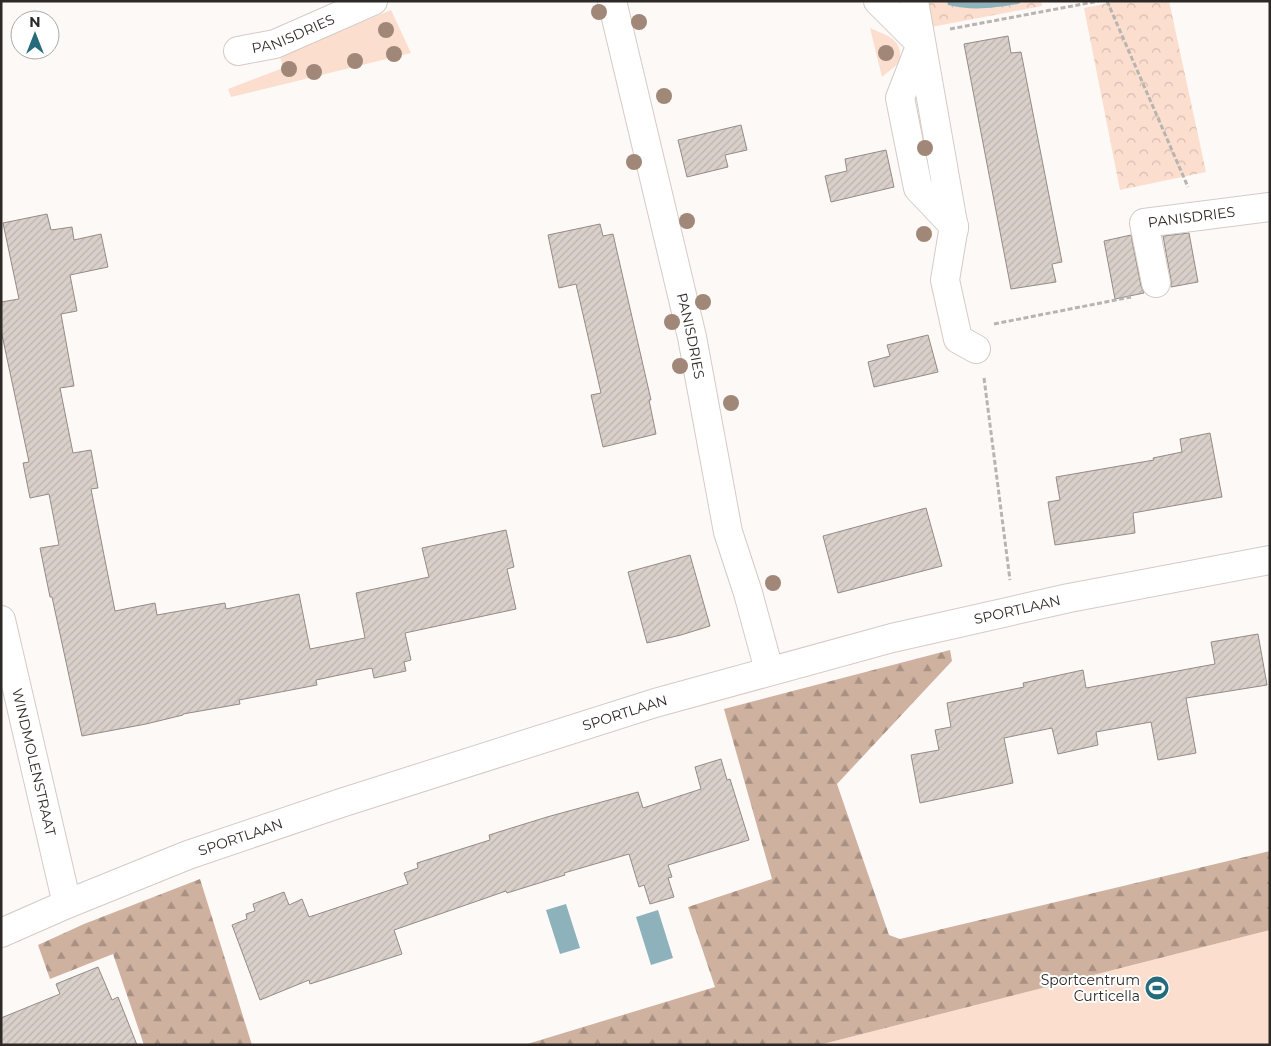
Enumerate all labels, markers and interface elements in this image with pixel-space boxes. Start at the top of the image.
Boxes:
north arrow [10,10,60,60]
street label: PANISDRIES [250,10,337,57]
text: N [29,13,41,31]
street label: PANISDRIES [1147,203,1236,231]
street label: PANISDRIES [673,291,709,380]
street label: SPORTLAAN [972,591,1062,628]
street label: WINDMOLENSTRAAT [8,687,60,838]
street label: SPORTLAAN [580,691,669,735]
street label: SPORTLAAN [196,814,285,860]
place label: Sportcentrum Curticella [1041,971,1140,1005]
sports icon: Sportcentrum Curticella [1144,975,1170,1001]

